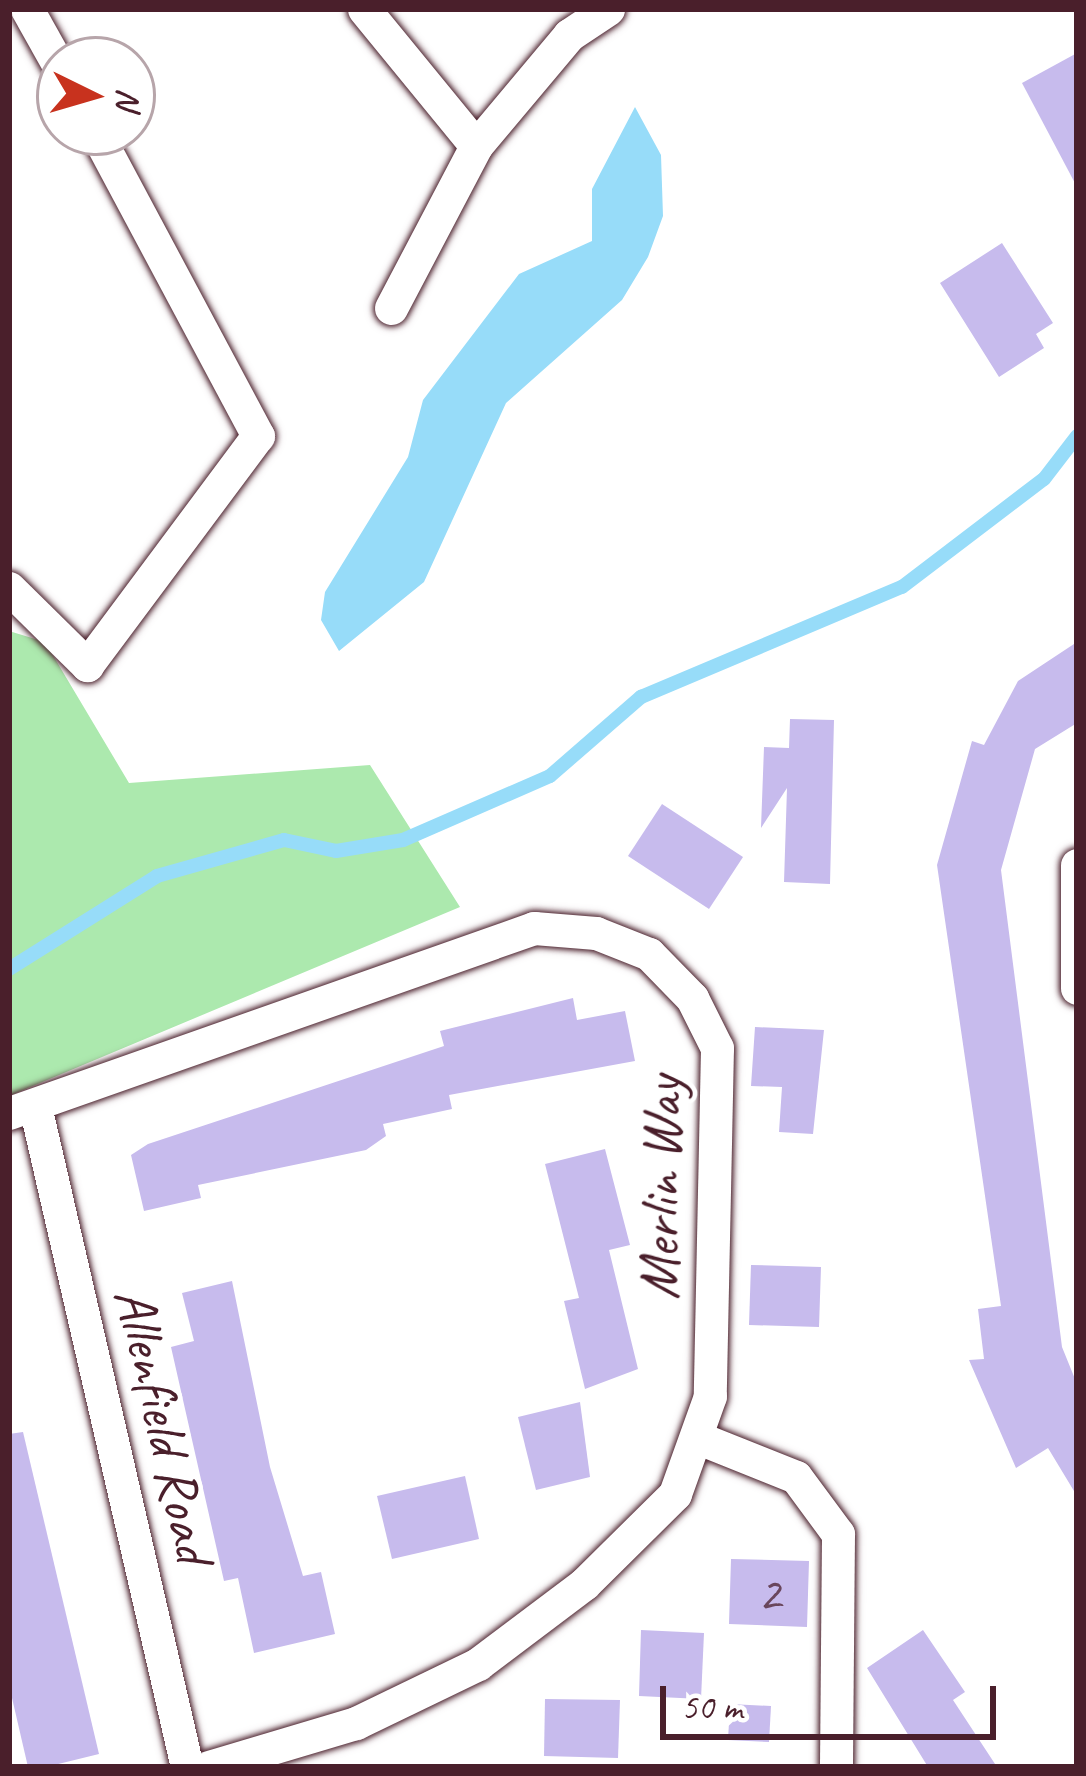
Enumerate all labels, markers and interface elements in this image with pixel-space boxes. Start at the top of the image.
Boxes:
north arrow [36,36,156,156]
text: N [107,87,151,111]
street label: Merlin Way [625,1075,697,1301]
street label: Allenfield Road [99,1282,229,1568]
house number: 2 [758,1562,780,1624]
scale bar [666,1662,1002,1736]
text: 50 m [681,1684,742,1730]

